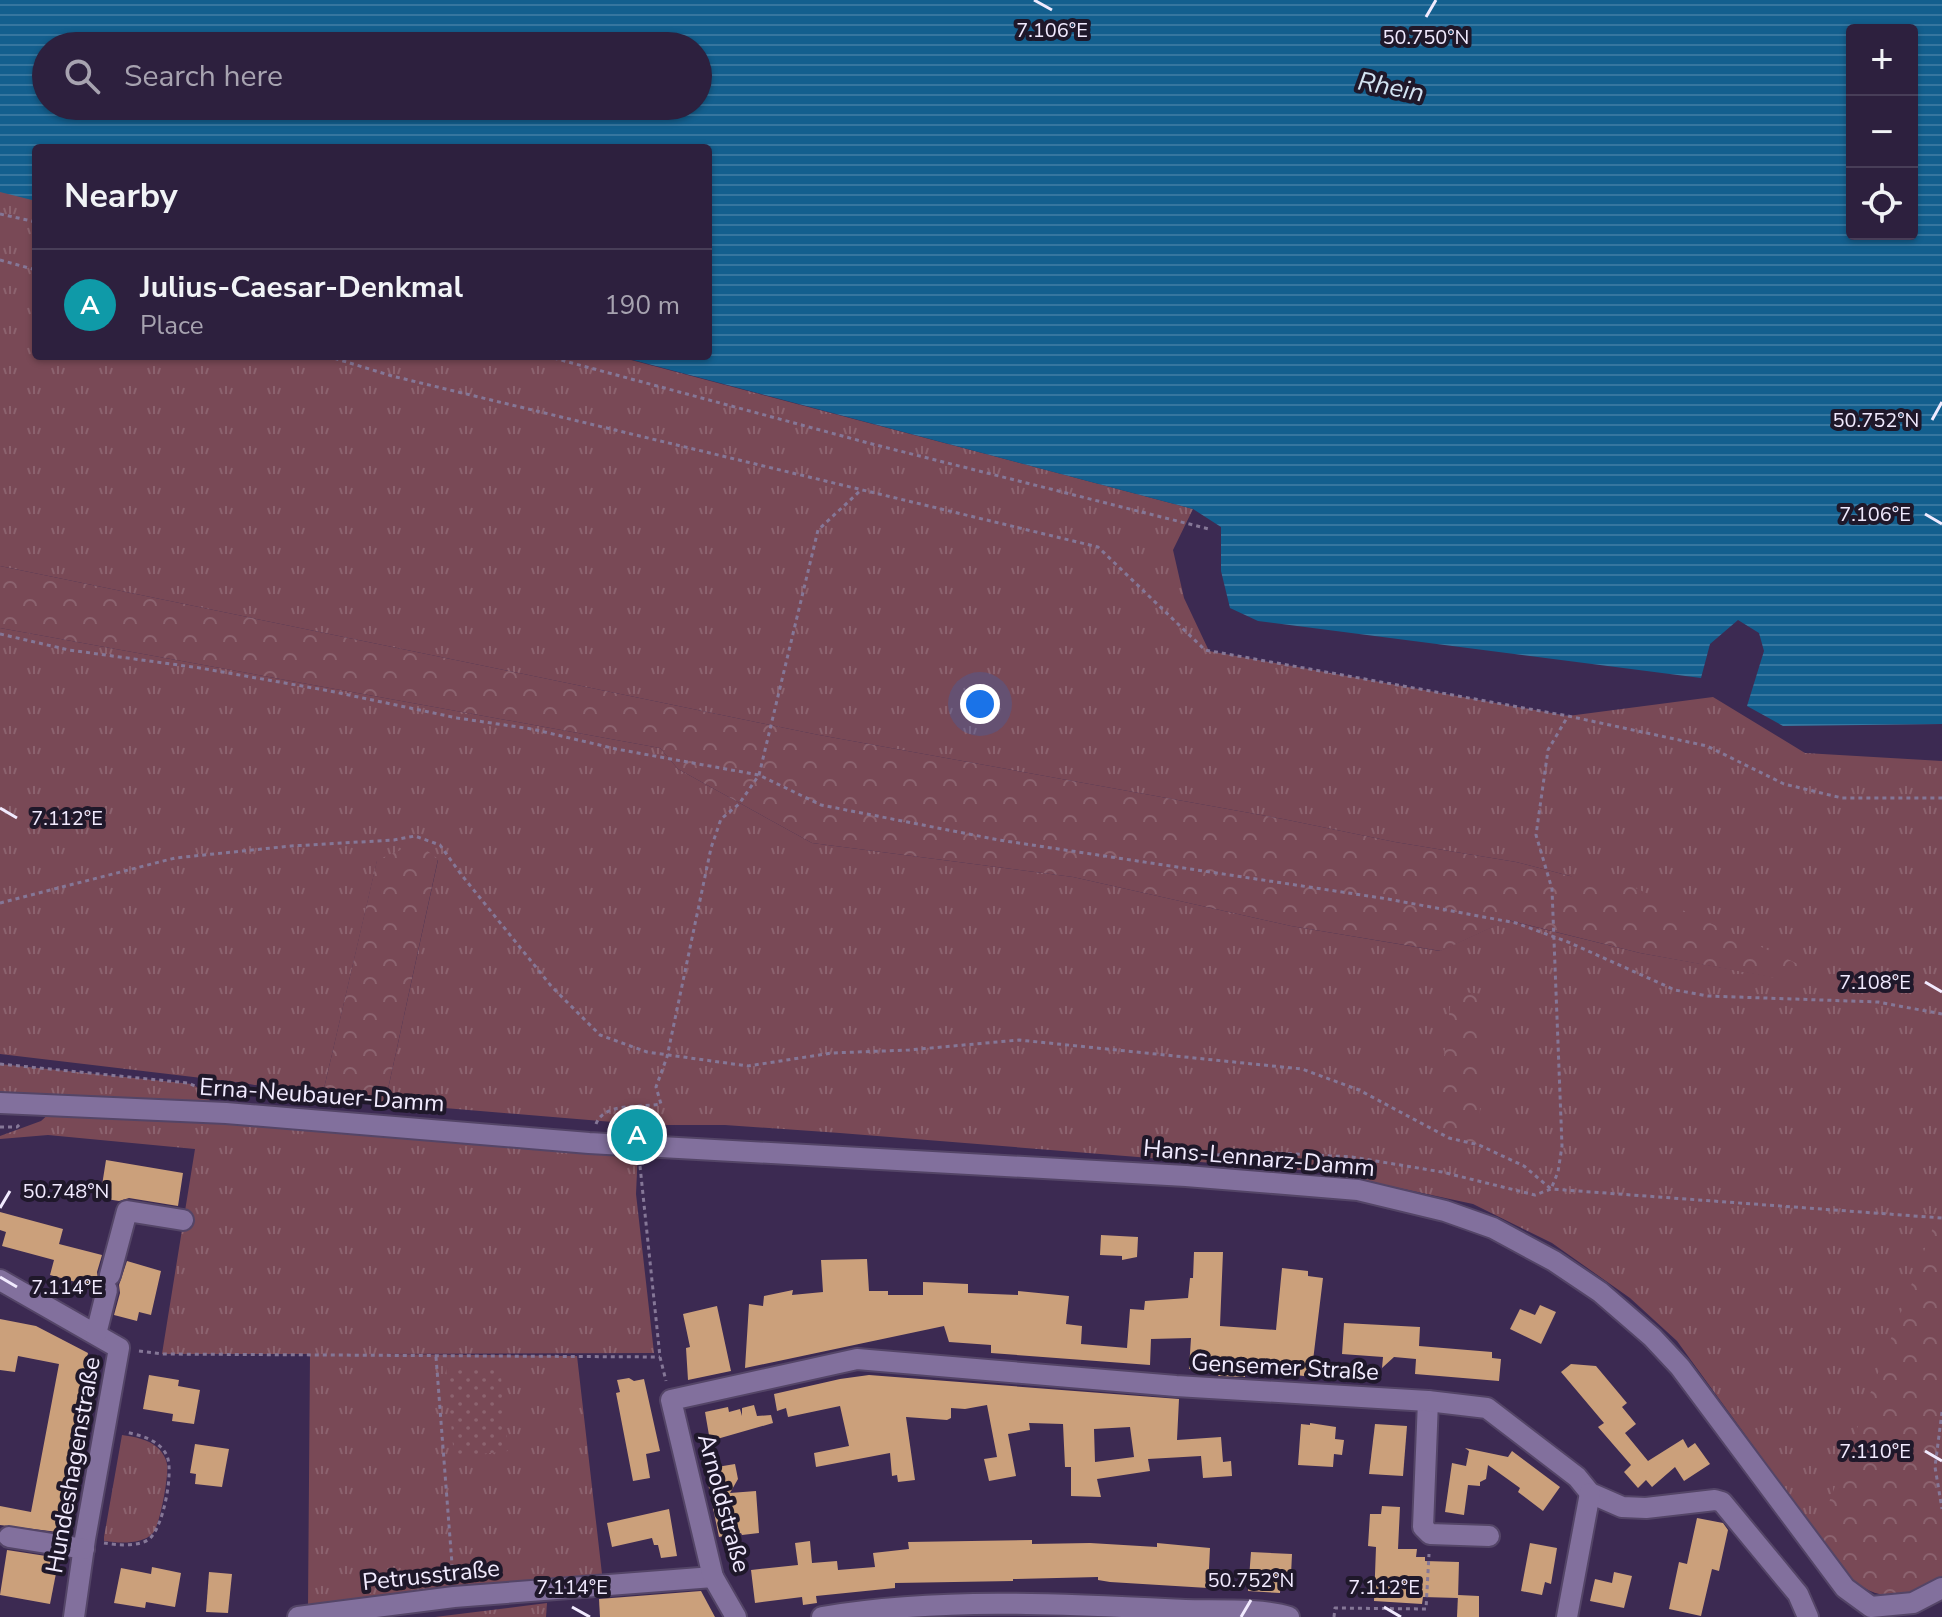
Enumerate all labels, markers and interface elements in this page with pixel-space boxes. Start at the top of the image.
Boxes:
text: 7.106°E [1016,17,1088,44]
text: 50.750°N [1383,24,1469,51]
map controls [1846,24,1918,240]
button: + [1846,24,1918,96]
search box [32,32,712,120]
icon: search [60,54,104,98]
text: Search here [124,56,283,97]
water label: Rhein [1355,63,1427,111]
button: − [1846,96,1918,168]
button: locate [1846,168,1918,240]
text: Nearby [64,173,178,219]
text: Julius-Caesar-Denkmal [140,267,463,308]
text: A [80,288,100,323]
text: 190 m [604,288,680,323]
text: Place [140,308,204,343]
text: 50.752°N [1833,407,1919,434]
text: 7.106°E [1839,501,1911,528]
your location [960,684,1000,724]
text: 7.112°E [31,805,103,832]
text: 7.108°E [1839,969,1911,996]
street label: Erna-Neubauer-Damm [198,1070,446,1120]
pin: A [611,1105,663,1165]
street label: Hans-Lennarz-Damm [1142,1132,1376,1184]
text: 50.748°N [23,1178,109,1205]
text: 7.114°E [31,1274,103,1301]
street label: Gensemer Straße [1190,1346,1380,1388]
street label: Hundeshagenstraße [38,1354,108,1576]
street label: Arnoldstraße [690,1430,758,1576]
text: 7.110°E [1839,1438,1911,1465]
street label: Petrusstraße [361,1552,501,1598]
text: 50.752°N [1208,1567,1294,1594]
text: 7.114°E [536,1574,608,1601]
text: 7.112°E [1348,1574,1420,1601]

